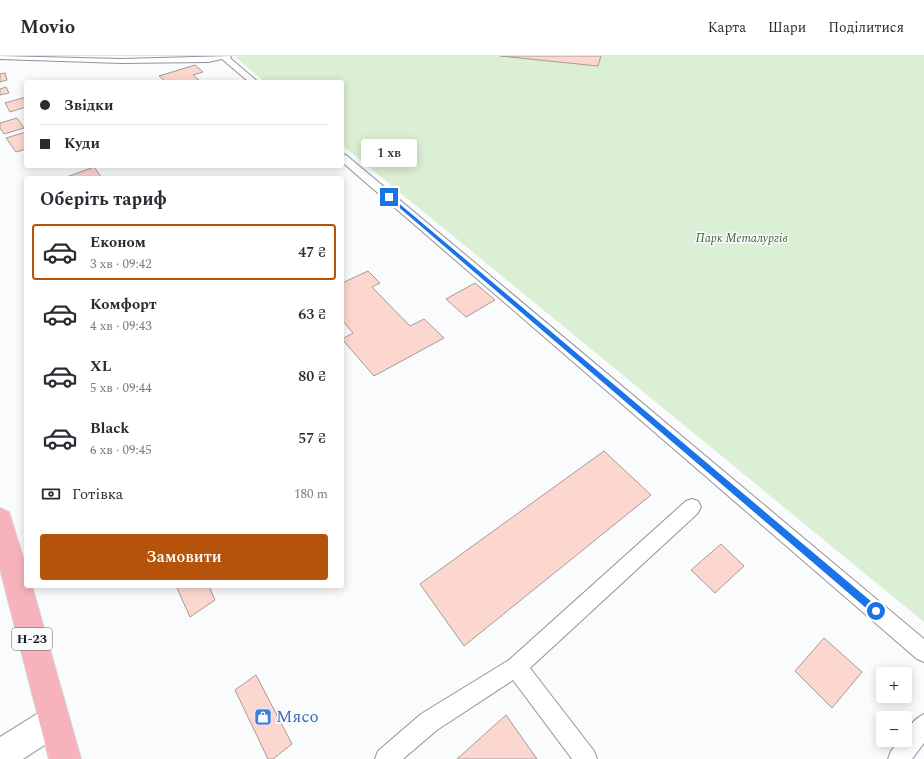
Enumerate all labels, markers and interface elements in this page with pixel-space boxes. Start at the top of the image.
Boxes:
text: Movio [20,13,75,42]
text: Карта [708,17,746,38]
text: Шари [768,17,806,38]
text: Поділитися [828,17,904,38]
text: Звідки [64,94,114,117]
text: Куди [64,132,100,155]
callout: 1 хв [361,139,417,167]
text: 1 хв [377,143,401,163]
text: Оберіть тариф [40,186,167,213]
route end [380,188,398,206]
park label: Парк Металургів [696,229,788,248]
text: Економ [90,231,146,254]
icon: car [42,234,78,270]
text: 47 ₴ [298,241,326,264]
text: 3 хв · 09:42 [90,254,152,274]
text: Комфорт [90,293,157,316]
icon: car [42,296,78,332]
text: 63 ₴ [298,303,326,326]
text: 4 хв · 09:43 [90,316,152,336]
text: XL [90,355,111,378]
icon: car [42,358,78,394]
text: 80 ₴ [298,365,326,388]
text: 5 хв · 09:44 [90,378,152,398]
text: Black [90,417,129,440]
icon: car [42,420,78,456]
text: 57 ₴ [298,427,326,450]
text: 6 хв · 09:45 [90,440,152,460]
icon: cash [40,483,62,505]
text: Готівка [72,483,123,506]
text: 180 m [294,484,328,504]
button: Замовити [40,534,328,580]
route start [867,602,885,620]
road number: Н-23 [12,628,52,650]
map controls [876,667,912,747]
button: + [876,667,912,703]
place label: Мясо [276,704,319,730]
shop icon: Мясо [253,707,273,727]
button: − [876,711,912,747]

